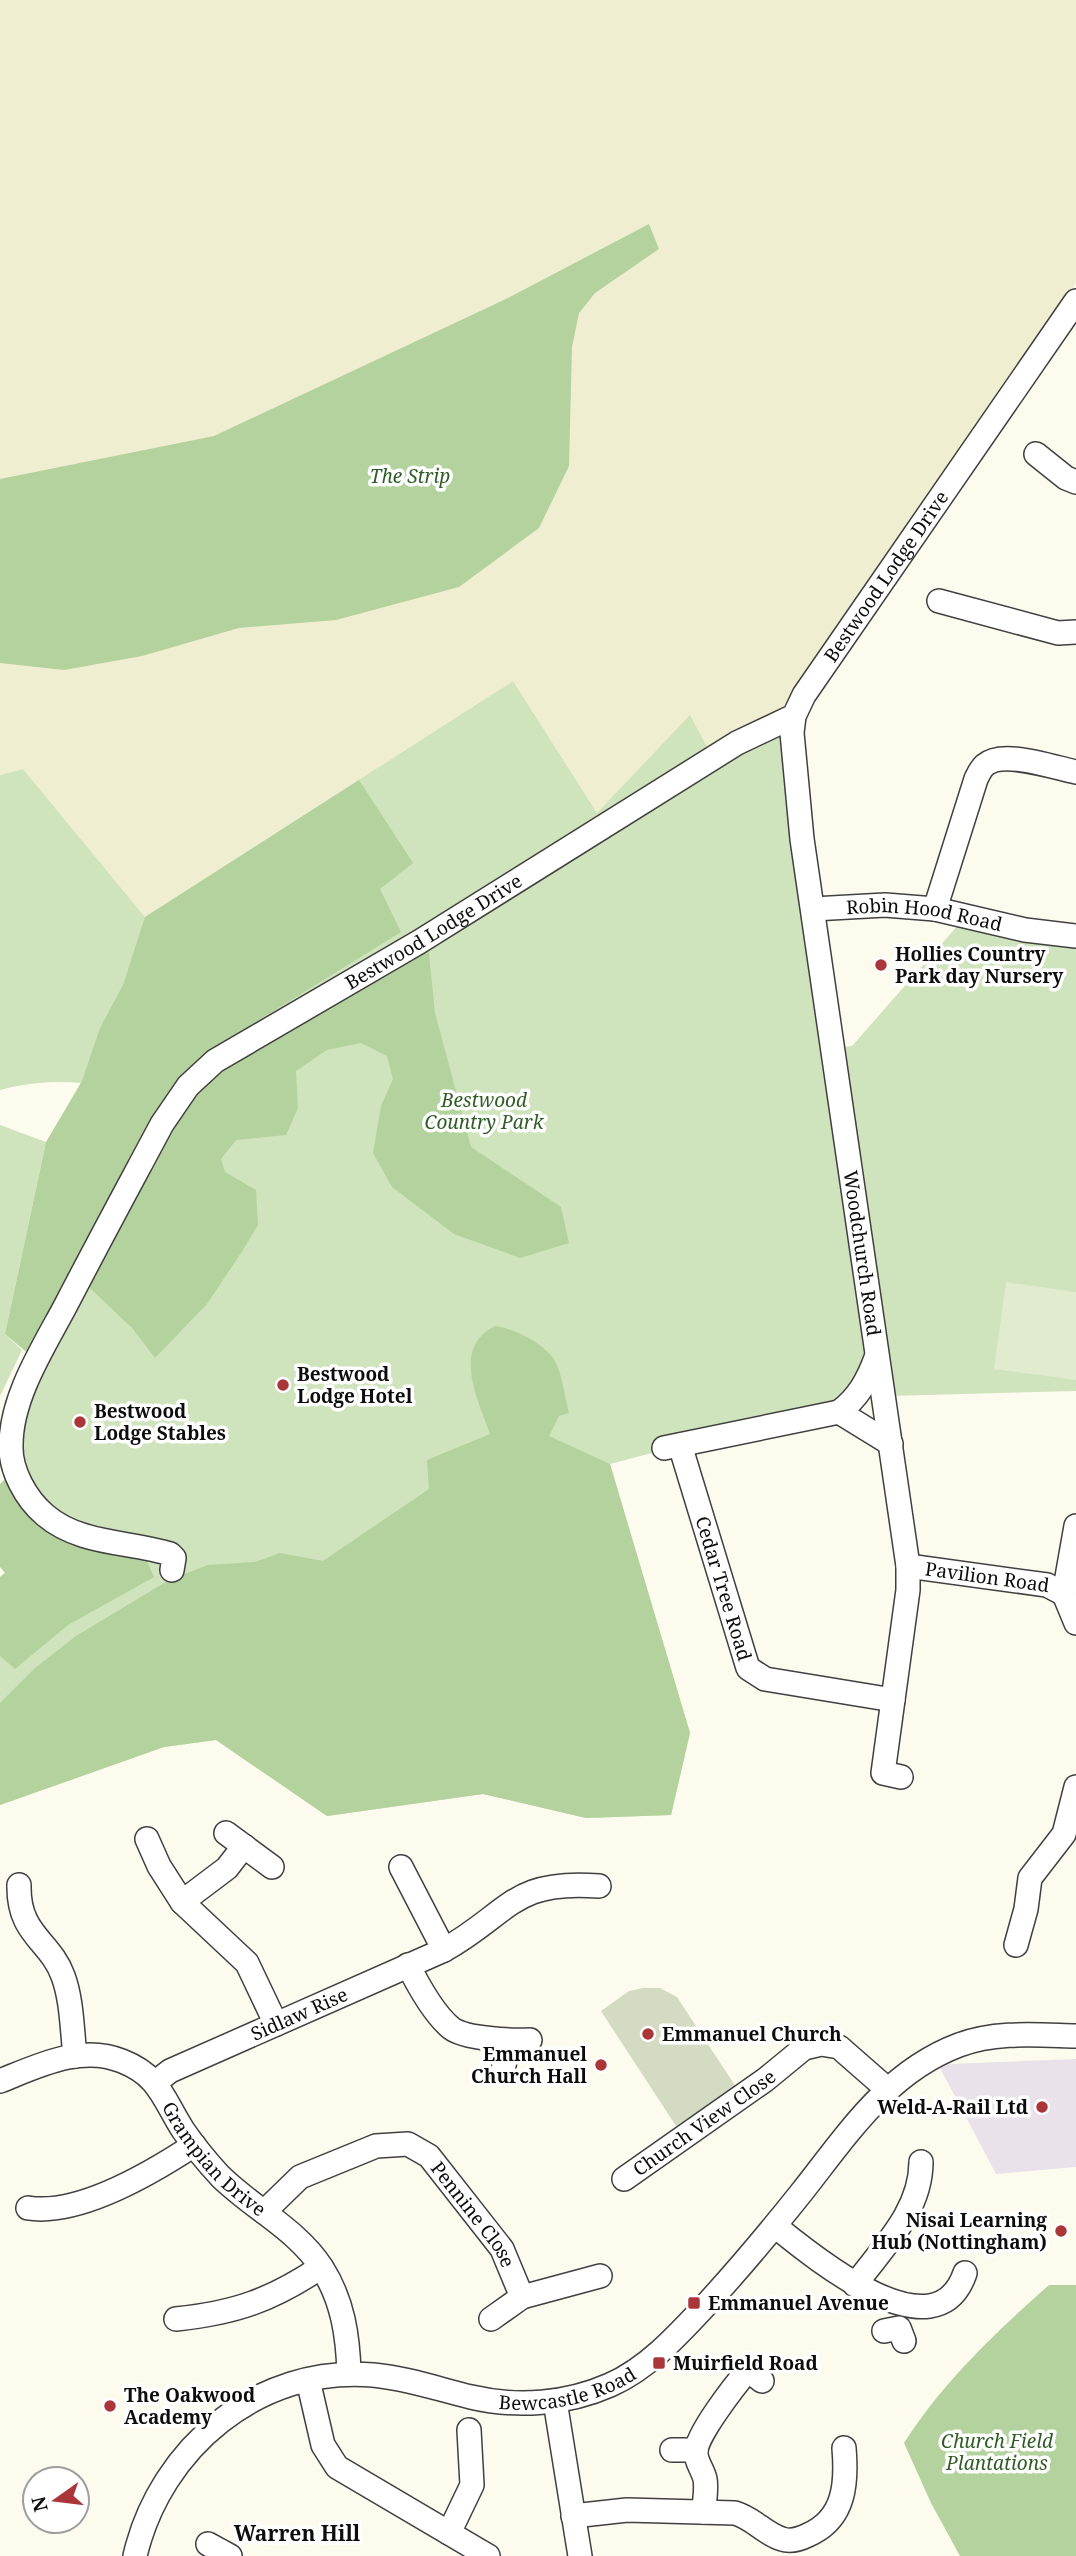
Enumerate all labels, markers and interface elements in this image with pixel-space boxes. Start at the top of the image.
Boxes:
park label: The Strip [370,463,450,489]
street label: Bestwood Lodge Drive [818,485,954,667]
street label: Bestwood Lodge Drive [340,868,527,995]
street label: Robin Hood Road [845,892,1005,937]
place label: Hollies Country Park day Nursery [895,941,1063,989]
marker: Hollies Country Park day Nursery [873,957,889,973]
park label: Bestwood Country Park [425,1087,545,1135]
street label: Woodchurch Road [837,1169,887,1338]
place label: Bestwood Lodge Hotel [297,1361,413,1409]
marker: Bestwood Lodge Hotel [275,1377,291,1393]
place label: Bestwood Lodge Stables [94,1398,226,1446]
marker: Bestwood Lodge Stables [72,1414,88,1430]
street label: Cedar Tree Road [689,1513,758,1664]
street label: Pavilion Road [923,1555,1051,1598]
street label: Sidlaw Rise [247,1981,352,2047]
place label: Emmanuel Church [662,2021,842,2047]
marker: Emmanuel Church [640,2026,656,2042]
place label: Emmanuel Church Hall [471,2041,587,2089]
marker: Emmanuel Church Hall [593,2057,609,2073]
street label: Church View Close [628,2064,781,2182]
place label: Weld-A-Rail Ltd [877,2094,1029,2120]
street label: Grampian Drive [156,2097,271,2222]
marker: Weld-A-Rail Ltd [1034,2099,1050,2115]
street label: Pennine Close [425,2156,521,2271]
place label: Nisai Learning Hub (Nottingham) [871,2207,1047,2255]
marker: Nisai Learning Hub (Nottingham) [1053,2223,1069,2239]
place label: Emmanuel Avenue [708,2290,889,2316]
marker: Emmanuel Avenue [686,2295,702,2311]
place label: Muirfield Road [673,2350,818,2376]
marker: Muirfield Road [651,2355,667,2371]
street label: Bewcastle Road [498,2361,641,2416]
place label: The Oakwood Academy [124,2382,256,2430]
marker: The Oakwood Academy [102,2398,118,2414]
park label: Church Field Plantations [941,2428,1054,2476]
north arrow [21,2465,91,2535]
text: N [25,2494,54,2515]
district label: Warren Hill [234,2519,361,2547]

